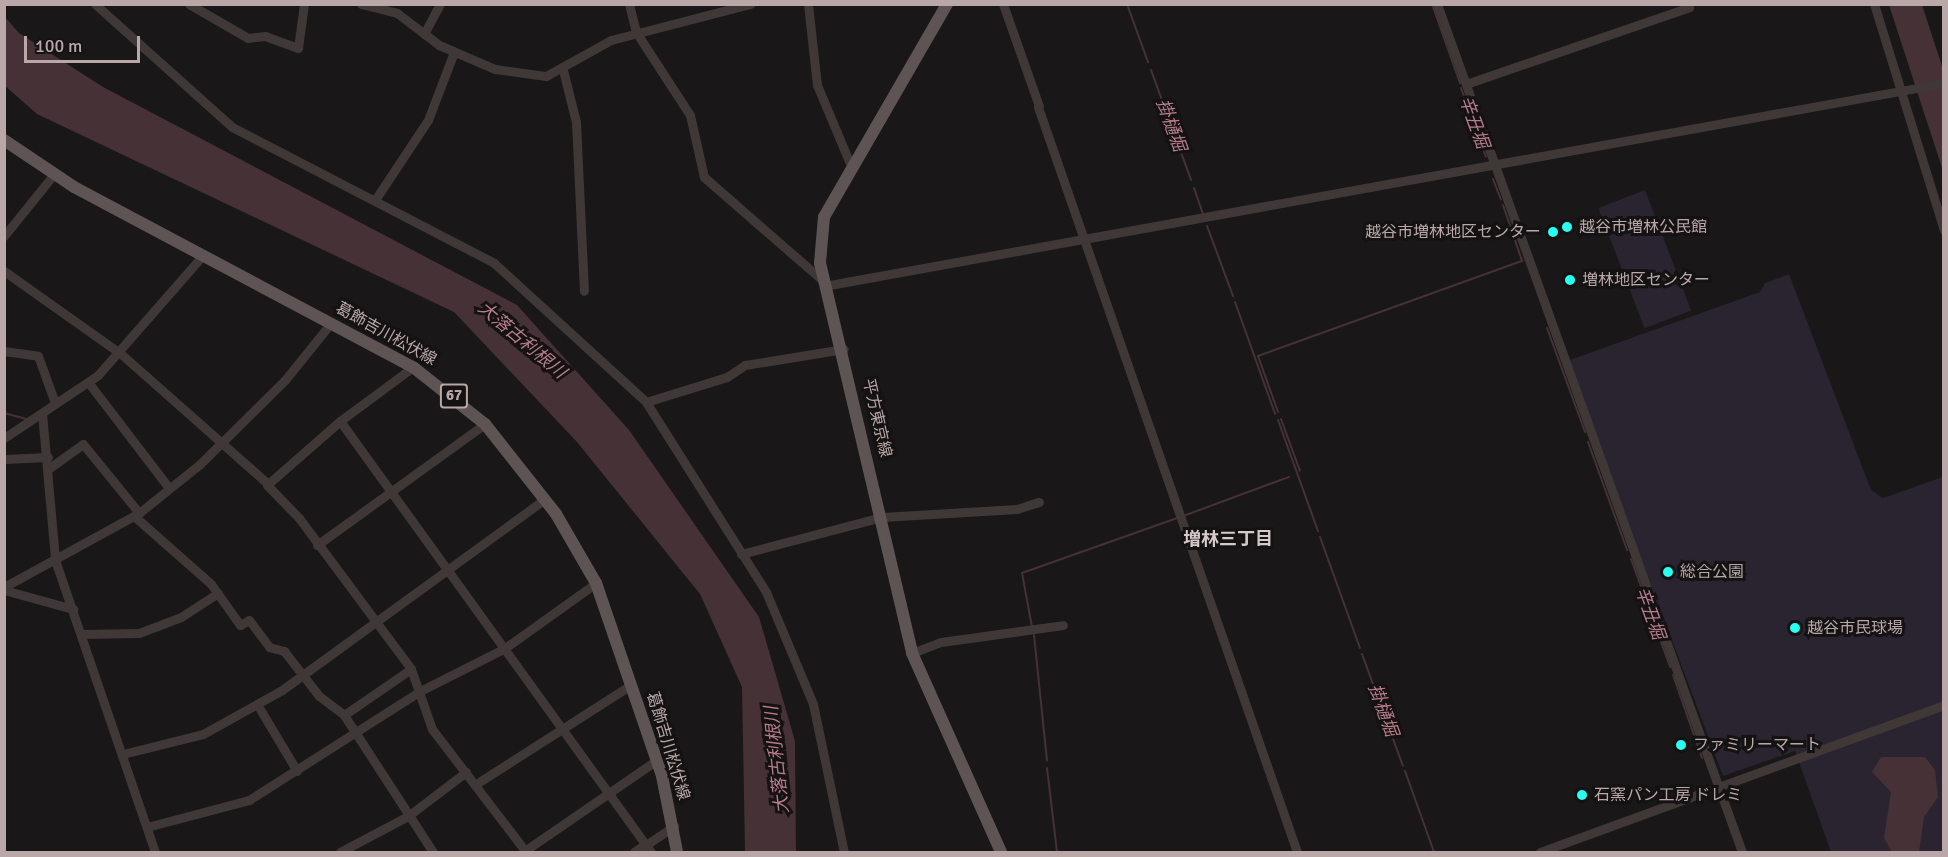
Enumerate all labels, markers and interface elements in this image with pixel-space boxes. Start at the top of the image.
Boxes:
scale bar [27,24,142,62]
text: 100 m [35,35,82,57]
water label: 辛丑堀 [1455,93,1493,151]
water label: 掛樋堀 [1152,96,1190,154]
place label: 越谷市増林公民館 [1579,217,1707,237]
marker: 越谷市増林公民館 [1560,220,1574,234]
place label: 越谷市増林地区センター [1365,222,1541,242]
marker: 越谷市増林地区センター [1546,225,1560,239]
place label: 増林地区センター [1582,270,1710,290]
marker: 増林地区センター [1563,273,1577,287]
water label: 大落古利根川 [474,297,570,383]
street label: 葛飾吉川松伏線 [332,298,440,370]
street label: 平方東京線 [859,377,895,459]
road number: 67 [439,384,469,408]
district label: 増林三丁目 [1183,528,1273,550]
place label: 総合公園 [1680,562,1744,582]
marker: 総合公園 [1661,565,1675,579]
water label: 辛丑堀 [1631,584,1669,642]
place label: 越谷市民球場 [1807,618,1903,638]
marker: 越谷市民球場 [1788,621,1802,635]
water label: 掛樋堀 [1364,681,1402,739]
street label: 葛飾吉川松伏線 [642,690,694,802]
water label: 大落古利根川 [761,705,793,815]
place label: ファミリーマート [1693,735,1821,755]
marker: ファミリーマート [1674,738,1688,752]
place label: 石窯パン工房 ドレミ [1594,785,1742,805]
marker: 石窯パン工房 ドレミ [1575,788,1589,802]

